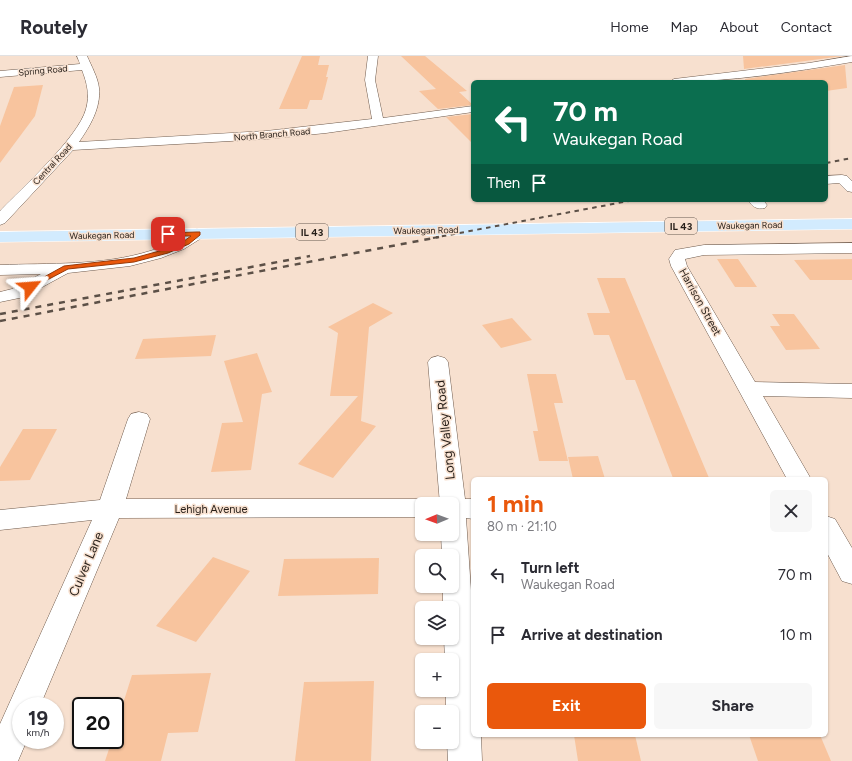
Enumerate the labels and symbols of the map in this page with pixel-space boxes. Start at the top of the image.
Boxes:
street label: Spring Road [18,62,68,78]
street label: North Branch Road [233,125,311,143]
street label: Central Road [30,141,74,187]
pin [151,217,185,251]
road number: IL 43 [665,218,697,234]
street label: Waukegan Road [717,219,783,231]
road number: IL 43 [296,224,328,240]
street label: Waukegan Road [393,224,459,236]
street label: Waukegan Road [69,229,135,241]
position arrow [9,266,51,308]
street label: Harrison Street [676,266,724,338]
street label: Long Valley Road [432,379,458,481]
north arrow [415,497,459,541]
street label: Lehigh Avenue [175,503,247,516]
street label: Culver Lane [66,530,106,598]
speed limit sign: 20 [72,697,124,749]

